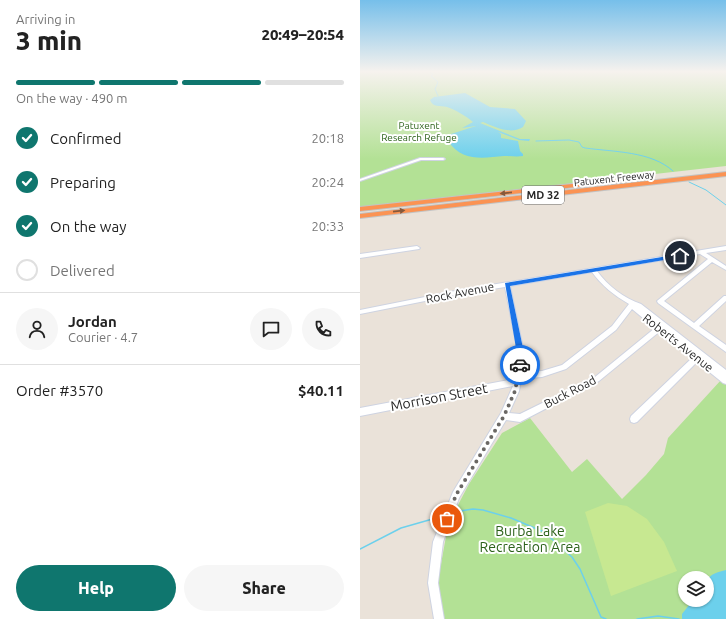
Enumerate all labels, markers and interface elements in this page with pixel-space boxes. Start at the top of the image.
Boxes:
text: Arriving in [16,12,75,26]
text: 3 min [16,26,82,55]
text: 20:49–20:54 [261,26,344,43]
text: On the way · 490 m [16,91,128,105]
park label: Patuxent Research Refuge [381,120,457,143]
icon: check [16,127,38,149]
text: Confirmed [50,130,122,147]
text: 20:18 [311,131,344,145]
street label: Patuxent Freeway [573,169,655,188]
icon: check [16,171,38,193]
text: Preparing [50,174,116,191]
text: 20:24 [311,175,344,189]
road number: MD 32 [522,186,564,204]
one-way arrow [500,190,512,196]
one-way arrow [393,208,405,214]
icon: check [16,215,38,237]
text: On the way [50,218,126,235]
text: 20:33 [311,219,344,233]
pin [663,239,697,273]
icon: home [669,245,691,267]
text: Delivered [50,262,115,279]
street label: Rock Avenue [425,280,495,306]
button: person [16,308,58,350]
button: chat [250,308,292,350]
button: phone [302,308,344,350]
street label: Roberts Avenue [641,311,716,374]
text: Jordan [68,313,117,330]
text: Courier · 4.7 [68,330,138,344]
courier [500,345,540,385]
icon: car [509,354,531,376]
street label: Buck Road [542,373,598,410]
street label: Morrison Street [389,380,490,414]
text: Order #3570 [16,382,103,399]
text: $40.11 [298,382,344,399]
pin [430,502,464,536]
icon: bag [436,508,458,530]
park label: Burba Lake Recreation Area [480,523,580,555]
button: Help [16,565,176,611]
button: Share [184,565,344,611]
map controls [678,571,714,607]
button: layers [678,571,714,607]

